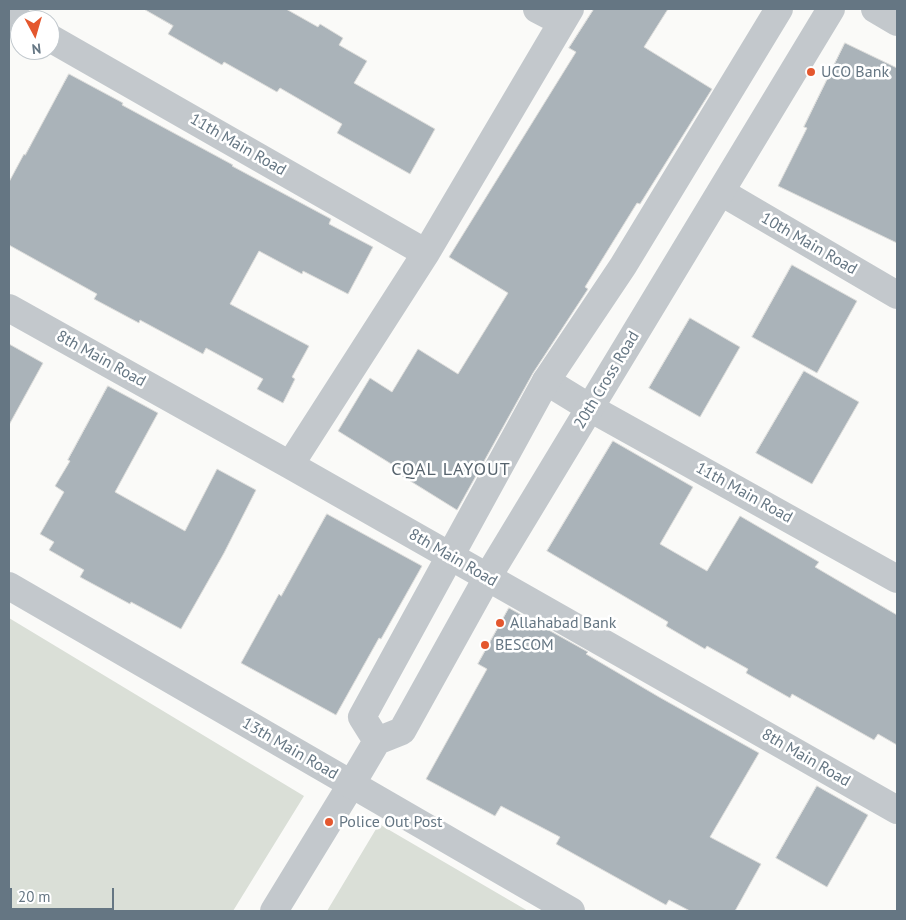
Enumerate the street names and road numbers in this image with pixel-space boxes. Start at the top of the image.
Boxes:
street label: 11th Main Road [187,110,289,180]
street label: 10th Main Road [758,209,860,279]
street label: 8th Main Road [53,327,149,391]
street label: 20th Cross Road [570,328,644,432]
street label: 11th Main Road [692,459,796,527]
street label: 8th Main Road [405,525,501,591]
street label: 13th Main Road [239,714,341,784]
street label: 8th Main Road [758,725,854,791]

